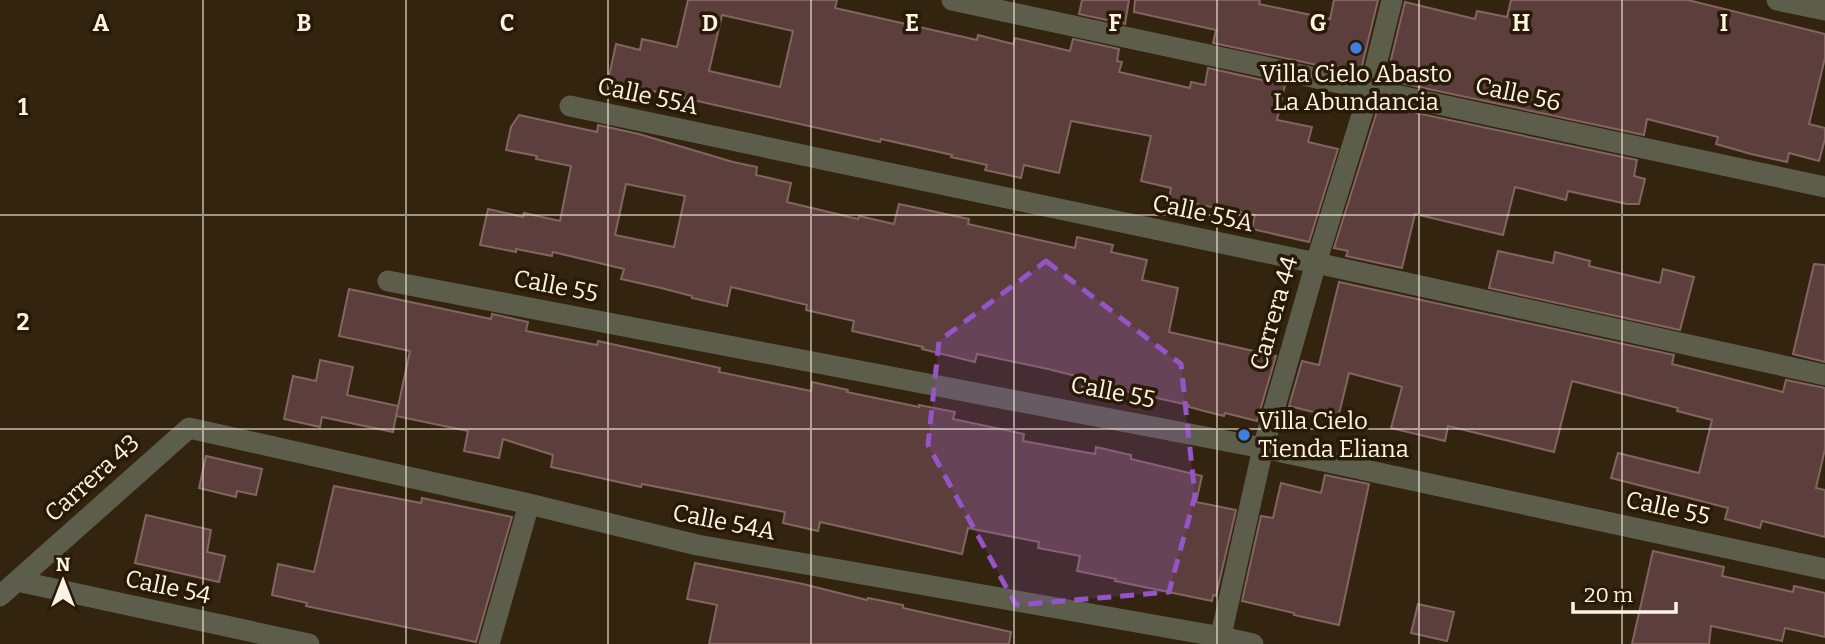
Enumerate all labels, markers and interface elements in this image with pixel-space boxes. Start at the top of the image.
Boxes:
text: A [93,9,110,37]
text: B [297,9,311,37]
text: C [500,9,514,37]
text: D [702,9,718,37]
text: E [905,9,919,37]
text: F [1109,9,1122,37]
text: G [1310,9,1327,37]
text: H [1512,9,1530,37]
text: I [1720,9,1728,37]
marker: Villa Cielo Abasto La Abundancia [1348,40,1364,56]
place label: Villa Cielo Abasto La Abundancia [1260,60,1452,116]
street label: Calle 56 [1473,71,1563,117]
street label: Calle 55A [595,72,701,120]
text: 1 [18,93,28,121]
street label: Calle 55A [1150,189,1256,237]
street label: Carrera 44 [1244,253,1304,373]
street label: Calle 55 [511,264,601,308]
text: 2 [17,308,30,336]
street label: Calle 55 [1068,370,1158,414]
place label: Villa Cielo Tienda Eliana [1258,407,1409,463]
marker: Villa Cielo Tienda Eliana [1236,427,1252,443]
street label: Carrera 43 [39,428,145,528]
street label: Calle 55 [1623,485,1713,531]
street label: Calle 54A [670,498,778,546]
north arrow [28,546,98,616]
text: N [56,553,71,576]
street label: Calle 54 [123,564,213,610]
scale bar [1573,570,1676,614]
text: 20 m [1584,582,1633,608]

